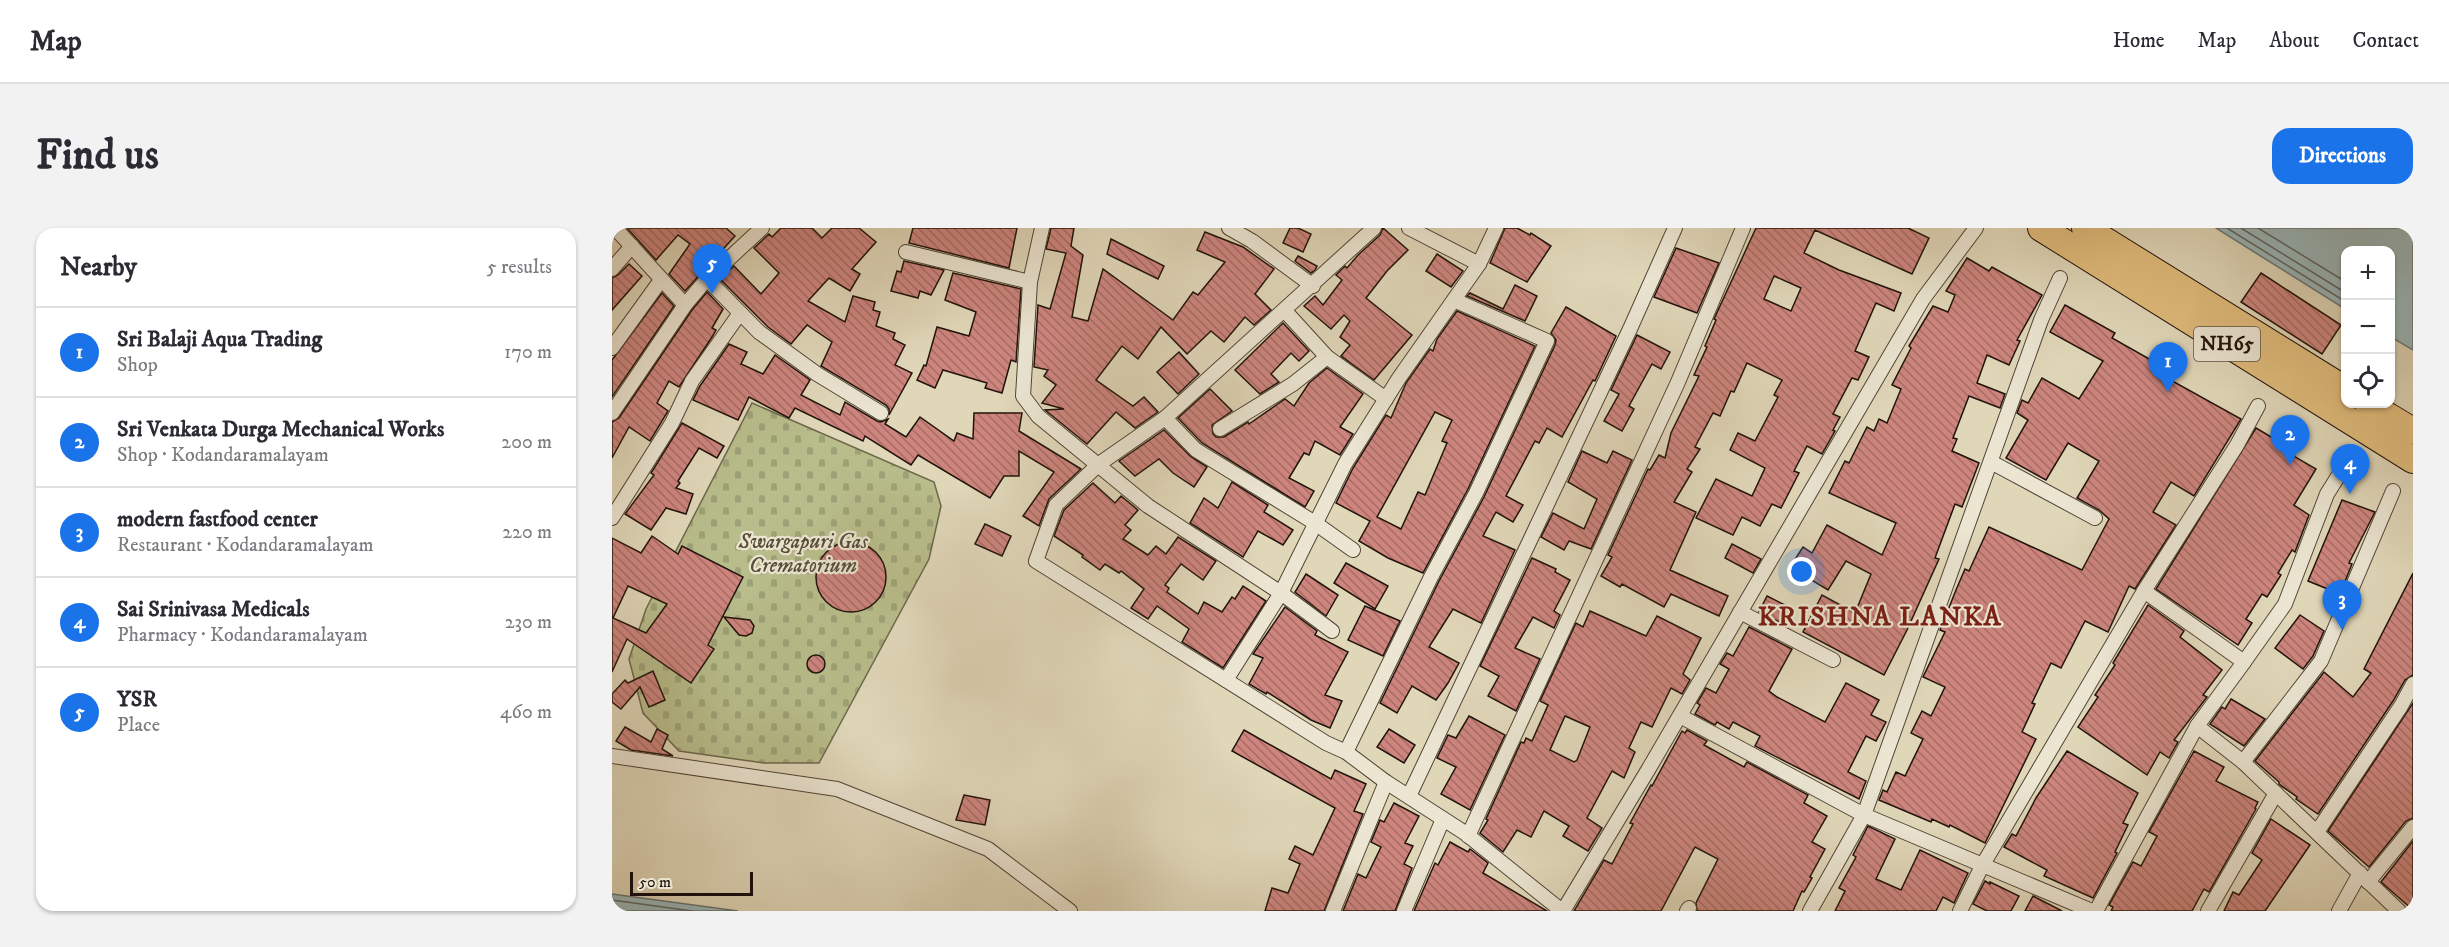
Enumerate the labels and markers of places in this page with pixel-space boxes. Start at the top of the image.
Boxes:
pin: 5 [692,244,732,294]
pin: 1 [2148,342,2188,392]
pin: 2 [2270,416,2310,465]
pin: 4 [2330,444,2370,494]
pin: 3 [2322,580,2362,630]

